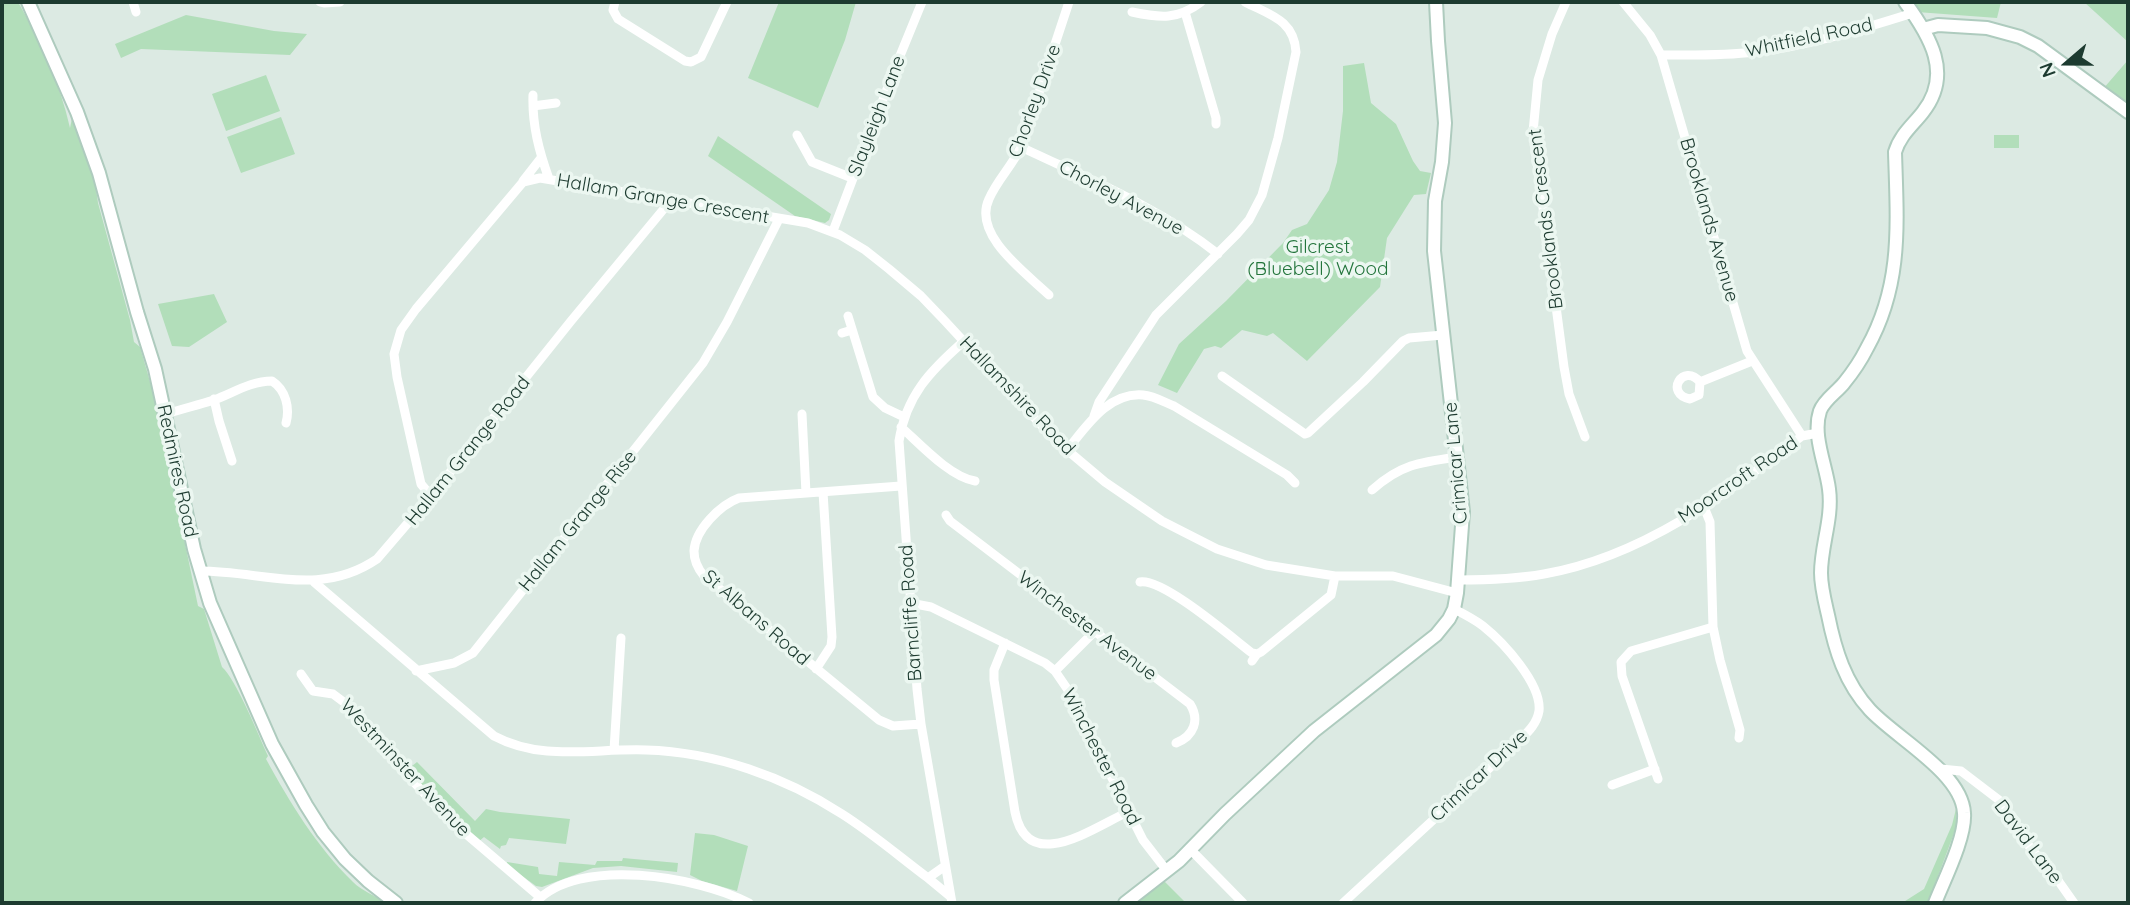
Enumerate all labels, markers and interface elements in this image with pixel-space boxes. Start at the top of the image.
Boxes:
street label: Whitfield Road [1743,13,1875,63]
north arrow [2032,28,2102,98]
street label: Chorley Drive [1004,41,1066,161]
street label: Slayleigh Lane [844,52,910,180]
text: N [2034,60,2061,81]
street label: Brooklands Crescent [1524,127,1568,311]
street label: Brooklands Avenue [1675,135,1743,305]
street label: Chorley Avenue [1055,156,1187,240]
street label: Hallam Grange Crescent [555,169,771,229]
park label: Gilcrest (Bluebell) Wood [1247,236,1389,280]
street label: Hallamshire Road [954,332,1080,460]
street label: Hallam Grange Road [401,372,535,530]
street label: Crimicar Lane [1439,401,1473,525]
street label: Redmires Road [152,403,202,539]
street label: Moorcroft Road [1674,432,1802,528]
street label: Hallam Grange Rise [514,446,642,596]
street label: Barncliffe Road [895,544,927,682]
street label: St Albans Road [698,565,814,671]
street label: Winchester Avenue [1013,566,1161,686]
street label: Winchester Road [1057,685,1145,829]
street label: Westminster Avenue [335,694,475,842]
street label: Crimicar Drive [1426,725,1532,827]
street label: David Lane [1989,796,2067,888]

